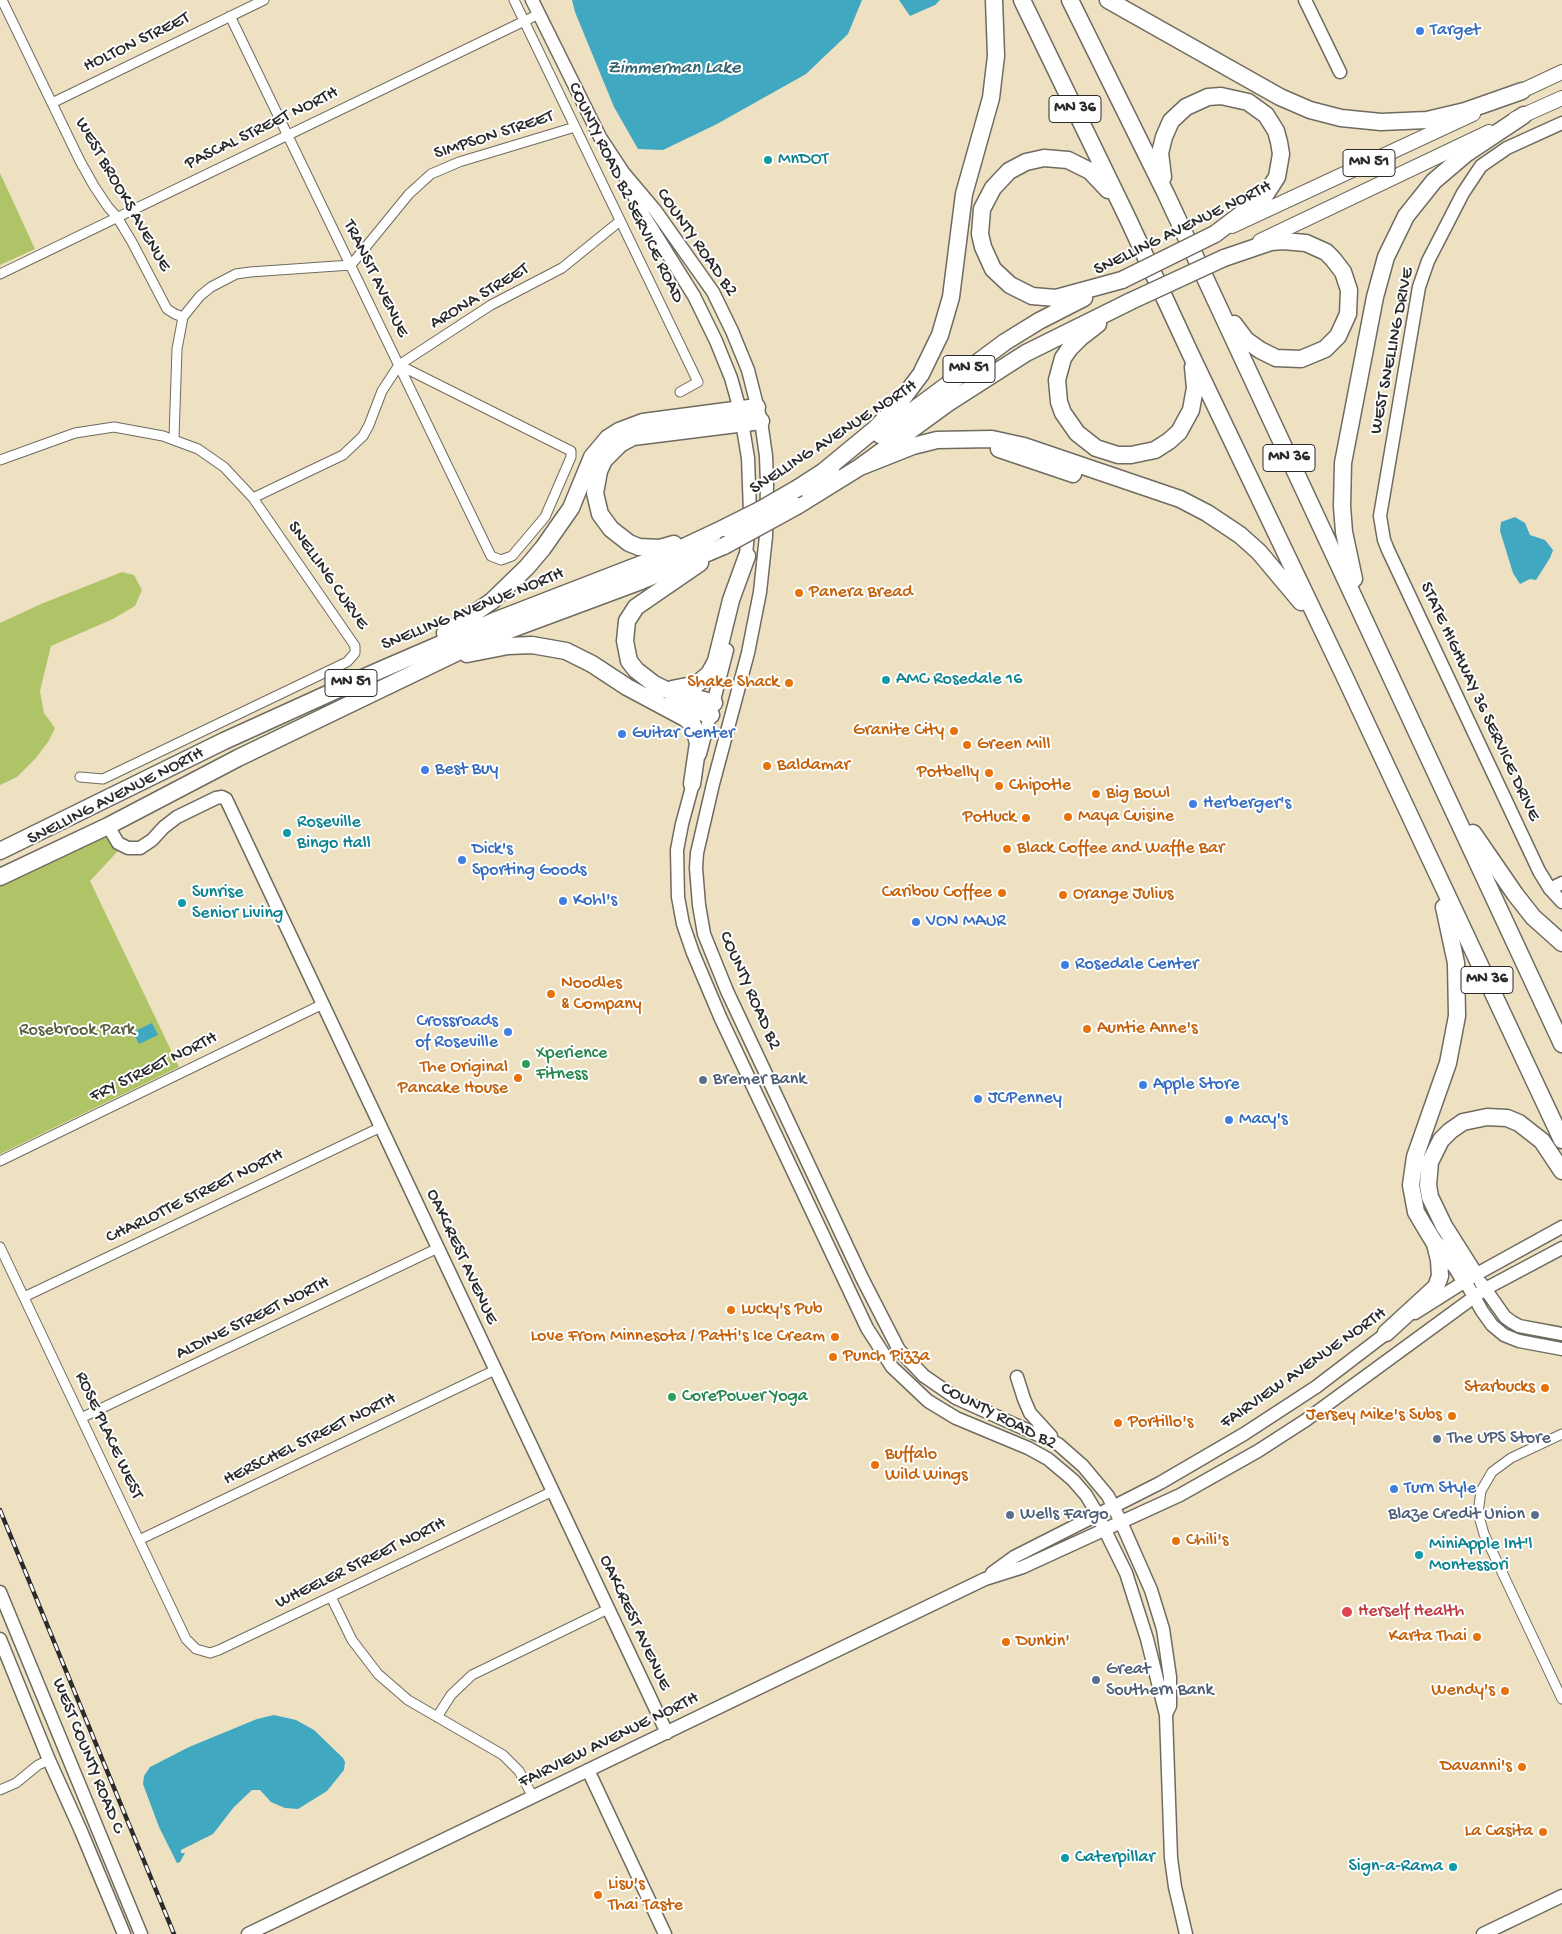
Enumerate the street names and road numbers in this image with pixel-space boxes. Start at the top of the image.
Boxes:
street label: HOLTON STREET [80,8,194,78]
street label: COUNTY ROAD B2 SERVICE ROAD [562,79,688,307]
street label: PASCAL STREET NORTH [182,83,342,175]
road number: MN 36 [1049,96,1101,122]
street label: SIMPSON STREET [432,107,556,165]
street label: WEST BROOKS AVENUE [69,114,175,276]
road number: MN 51 [1343,150,1395,177]
street label: SNELLING AVENUE NORTH [1091,177,1275,281]
street label: COUNTY ROAD B2 [651,185,741,301]
street label: TRANSIT AVENUE [337,217,413,341]
street label: ARONA STREET [427,259,533,335]
street label: WEST SNELLING DRIVE [1366,266,1420,436]
road number: MN 51 [943,356,995,382]
street label: SNELLING AVENUE NORTH [746,376,922,500]
road number: MN 36 [1263,444,1315,472]
street label: SNELLING CURVE [282,518,372,634]
street label: SNELLING AVENUE NORTH [379,563,567,657]
street label: STATE HIGHWAY 36 SERVICE DRIVE [1414,579,1544,825]
road number: MN 51 [325,670,377,696]
street label: SNELLING AVENUE NORTH [24,743,208,851]
street label: COUNTY ROAD B2 [713,929,785,1053]
road number: MN 36 [1461,966,1513,994]
street label: FRY STREET NORTH [87,1028,221,1108]
street label: CHARLOTTE STREET NORTH [103,1145,287,1249]
street label: OAKCREST AVENUE [420,1186,502,1328]
street label: ALDINE STREET NORTH [173,1272,333,1366]
street label: FAIRVIEW AVENUE NORTH [1217,1304,1391,1434]
street label: ROSE PLACE WEST [69,1369,147,1503]
street label: COUNTY ROAD B2 [936,1379,1060,1455]
street label: HERSCHEL STREET NORTH [220,1389,400,1491]
street label: WHEELER STREET NORTH [272,1513,450,1615]
street label: OAKCREST AVENUE [593,1552,675,1694]
street label: WEST COUNTY ROAD C [46,1675,128,1837]
street label: FAIRVIEW AVENUE NORTH [516,1688,702,1794]

